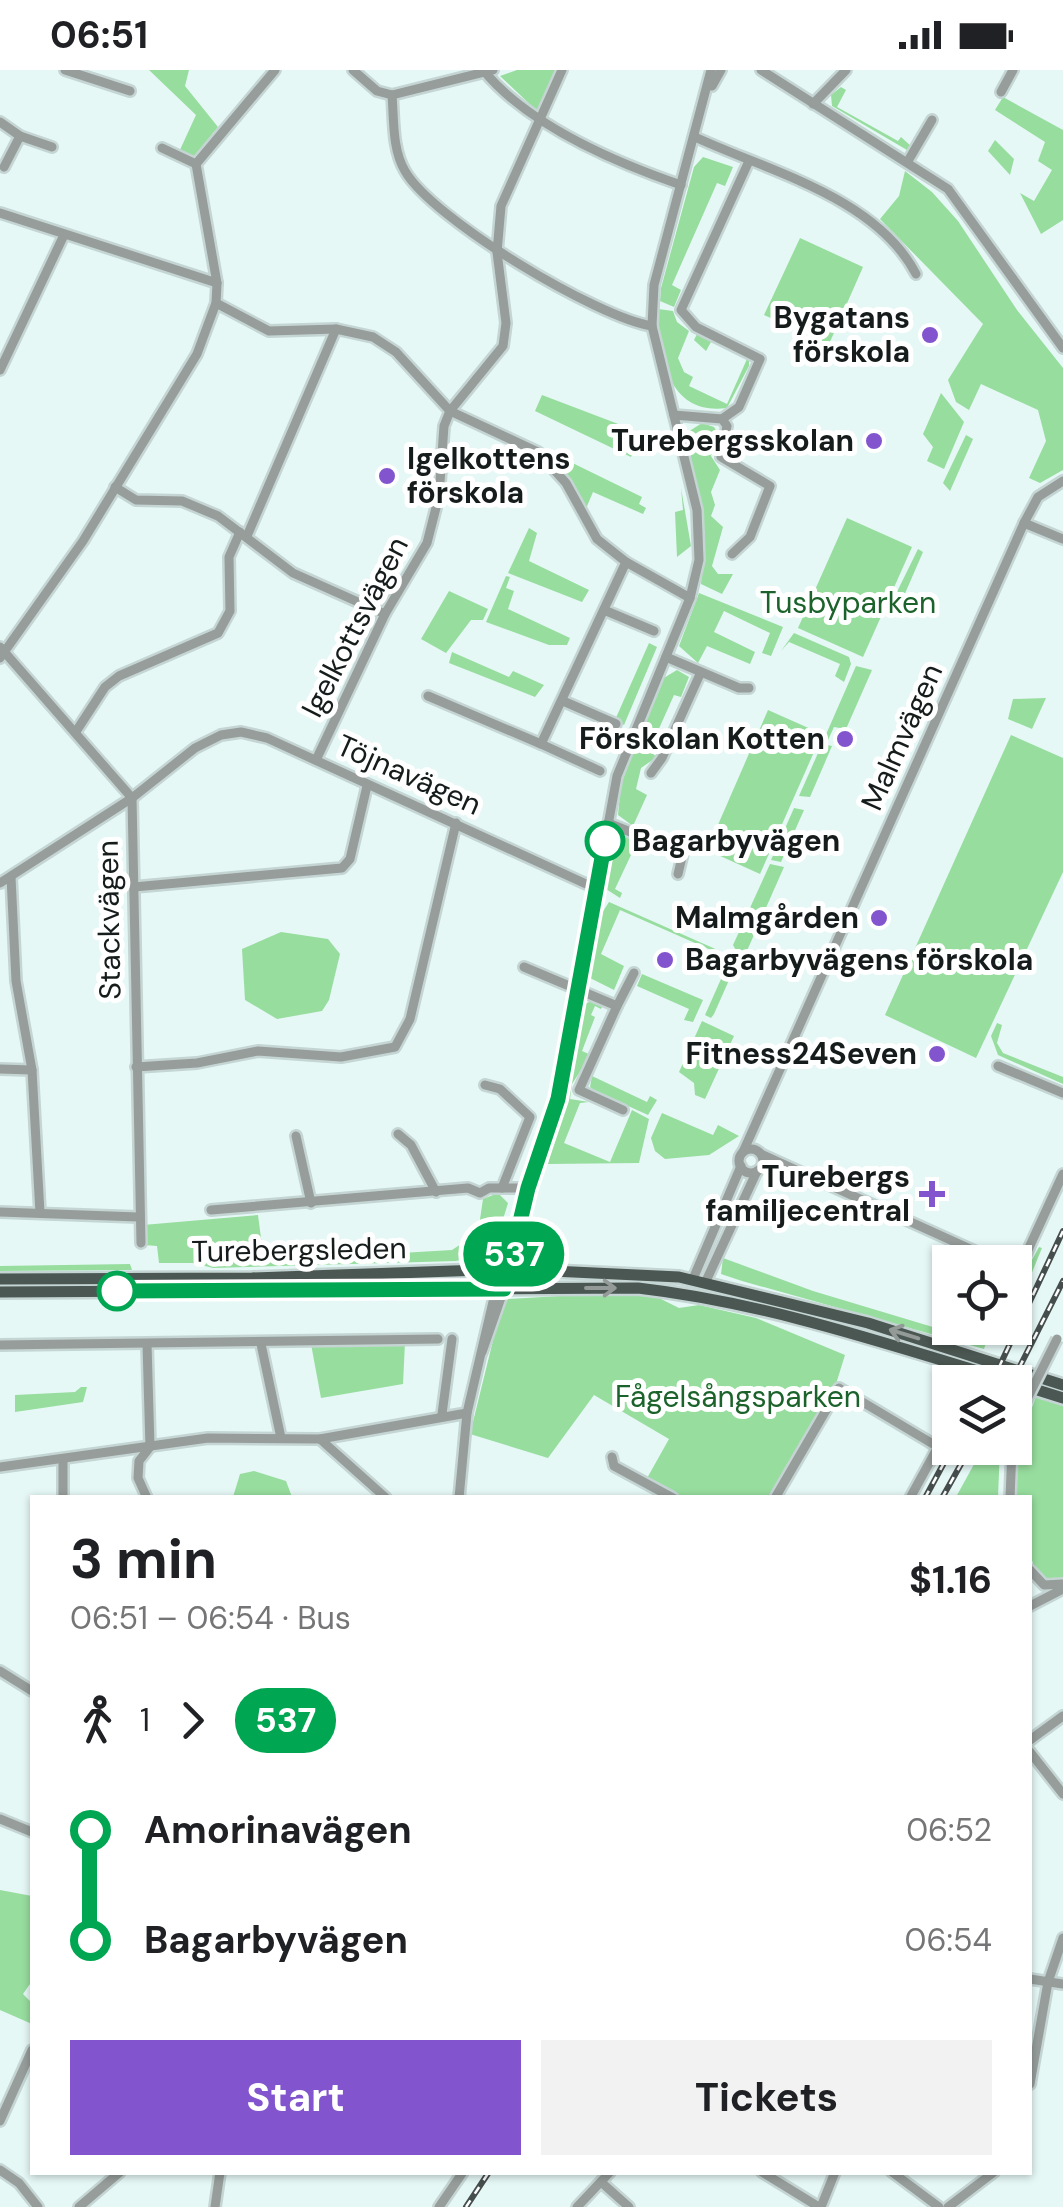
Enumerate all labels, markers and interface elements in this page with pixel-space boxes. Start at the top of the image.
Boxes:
text: 06:51 [50,10,148,60]
place label: Bygatans förskola [774,298,910,371]
marker: Bygatans förskola [919,324,941,346]
place label: Turebergsskolan [611,421,854,460]
marker: Turebergsskolan [863,430,885,452]
place label: Igelkottens förskola [407,439,570,512]
marker: Igelkottens förskola [376,465,398,487]
street label: Igelkottsvägen [292,530,417,724]
park label: Tusbyparken [760,583,936,622]
street label: Malmvägen [852,657,951,816]
place label: Förskolan Kotten [579,719,825,758]
street label: Töjnavägen [331,725,487,824]
marker: Förskolan Kotten [834,728,856,750]
place label: Bagarbyvägen [632,821,840,860]
marker: Bagarbyvägen [586,822,624,860]
street label: Stackvägen [88,840,129,1000]
place label: Malmgården [675,898,859,937]
marker: Malmgården [868,907,890,929]
place label: Bagarbyvägens förskola [685,940,1033,979]
marker: Bagarbyvägens förskola [654,949,676,971]
place label: Fitness24Seven [686,1034,917,1073]
marker: Fitness24Seven [926,1043,948,1065]
place label: Turebergs familjecentral [706,1157,910,1230]
marker: Turebergs familjecentral [919,1181,945,1207]
line badge: 537 [456,1222,572,1286]
street label: Turebergsleden [191,1228,407,1271]
text: 537 [483,1231,545,1277]
map controls [932,1245,1032,1465]
button: locate [932,1245,1032,1345]
unlabelled marker [98,1272,136,1310]
one-way arrow [584,1278,617,1298]
one-way arrow [888,1324,920,1342]
button: layers [932,1365,1032,1465]
park label: Fågelsångsparken [615,1377,861,1416]
text: 3 min [70,1523,217,1595]
text: $1.16 [909,1555,992,1605]
text: 06:51 – 06:54 · Bus [70,1597,351,1639]
icon: walk [70,1693,125,1748]
icon: forward [165,1693,220,1748]
text: 537 [255,1697,316,1743]
text: 1 [140,1699,150,1741]
text: Amorinavägen [144,1805,412,1855]
text: 06:52 [906,1809,992,1851]
text: Bagarbyvägen [144,1915,408,1965]
text: 06:54 [905,1919,992,1961]
button: Start [70,2040,521,2155]
button: Tickets [541,2040,992,2155]

